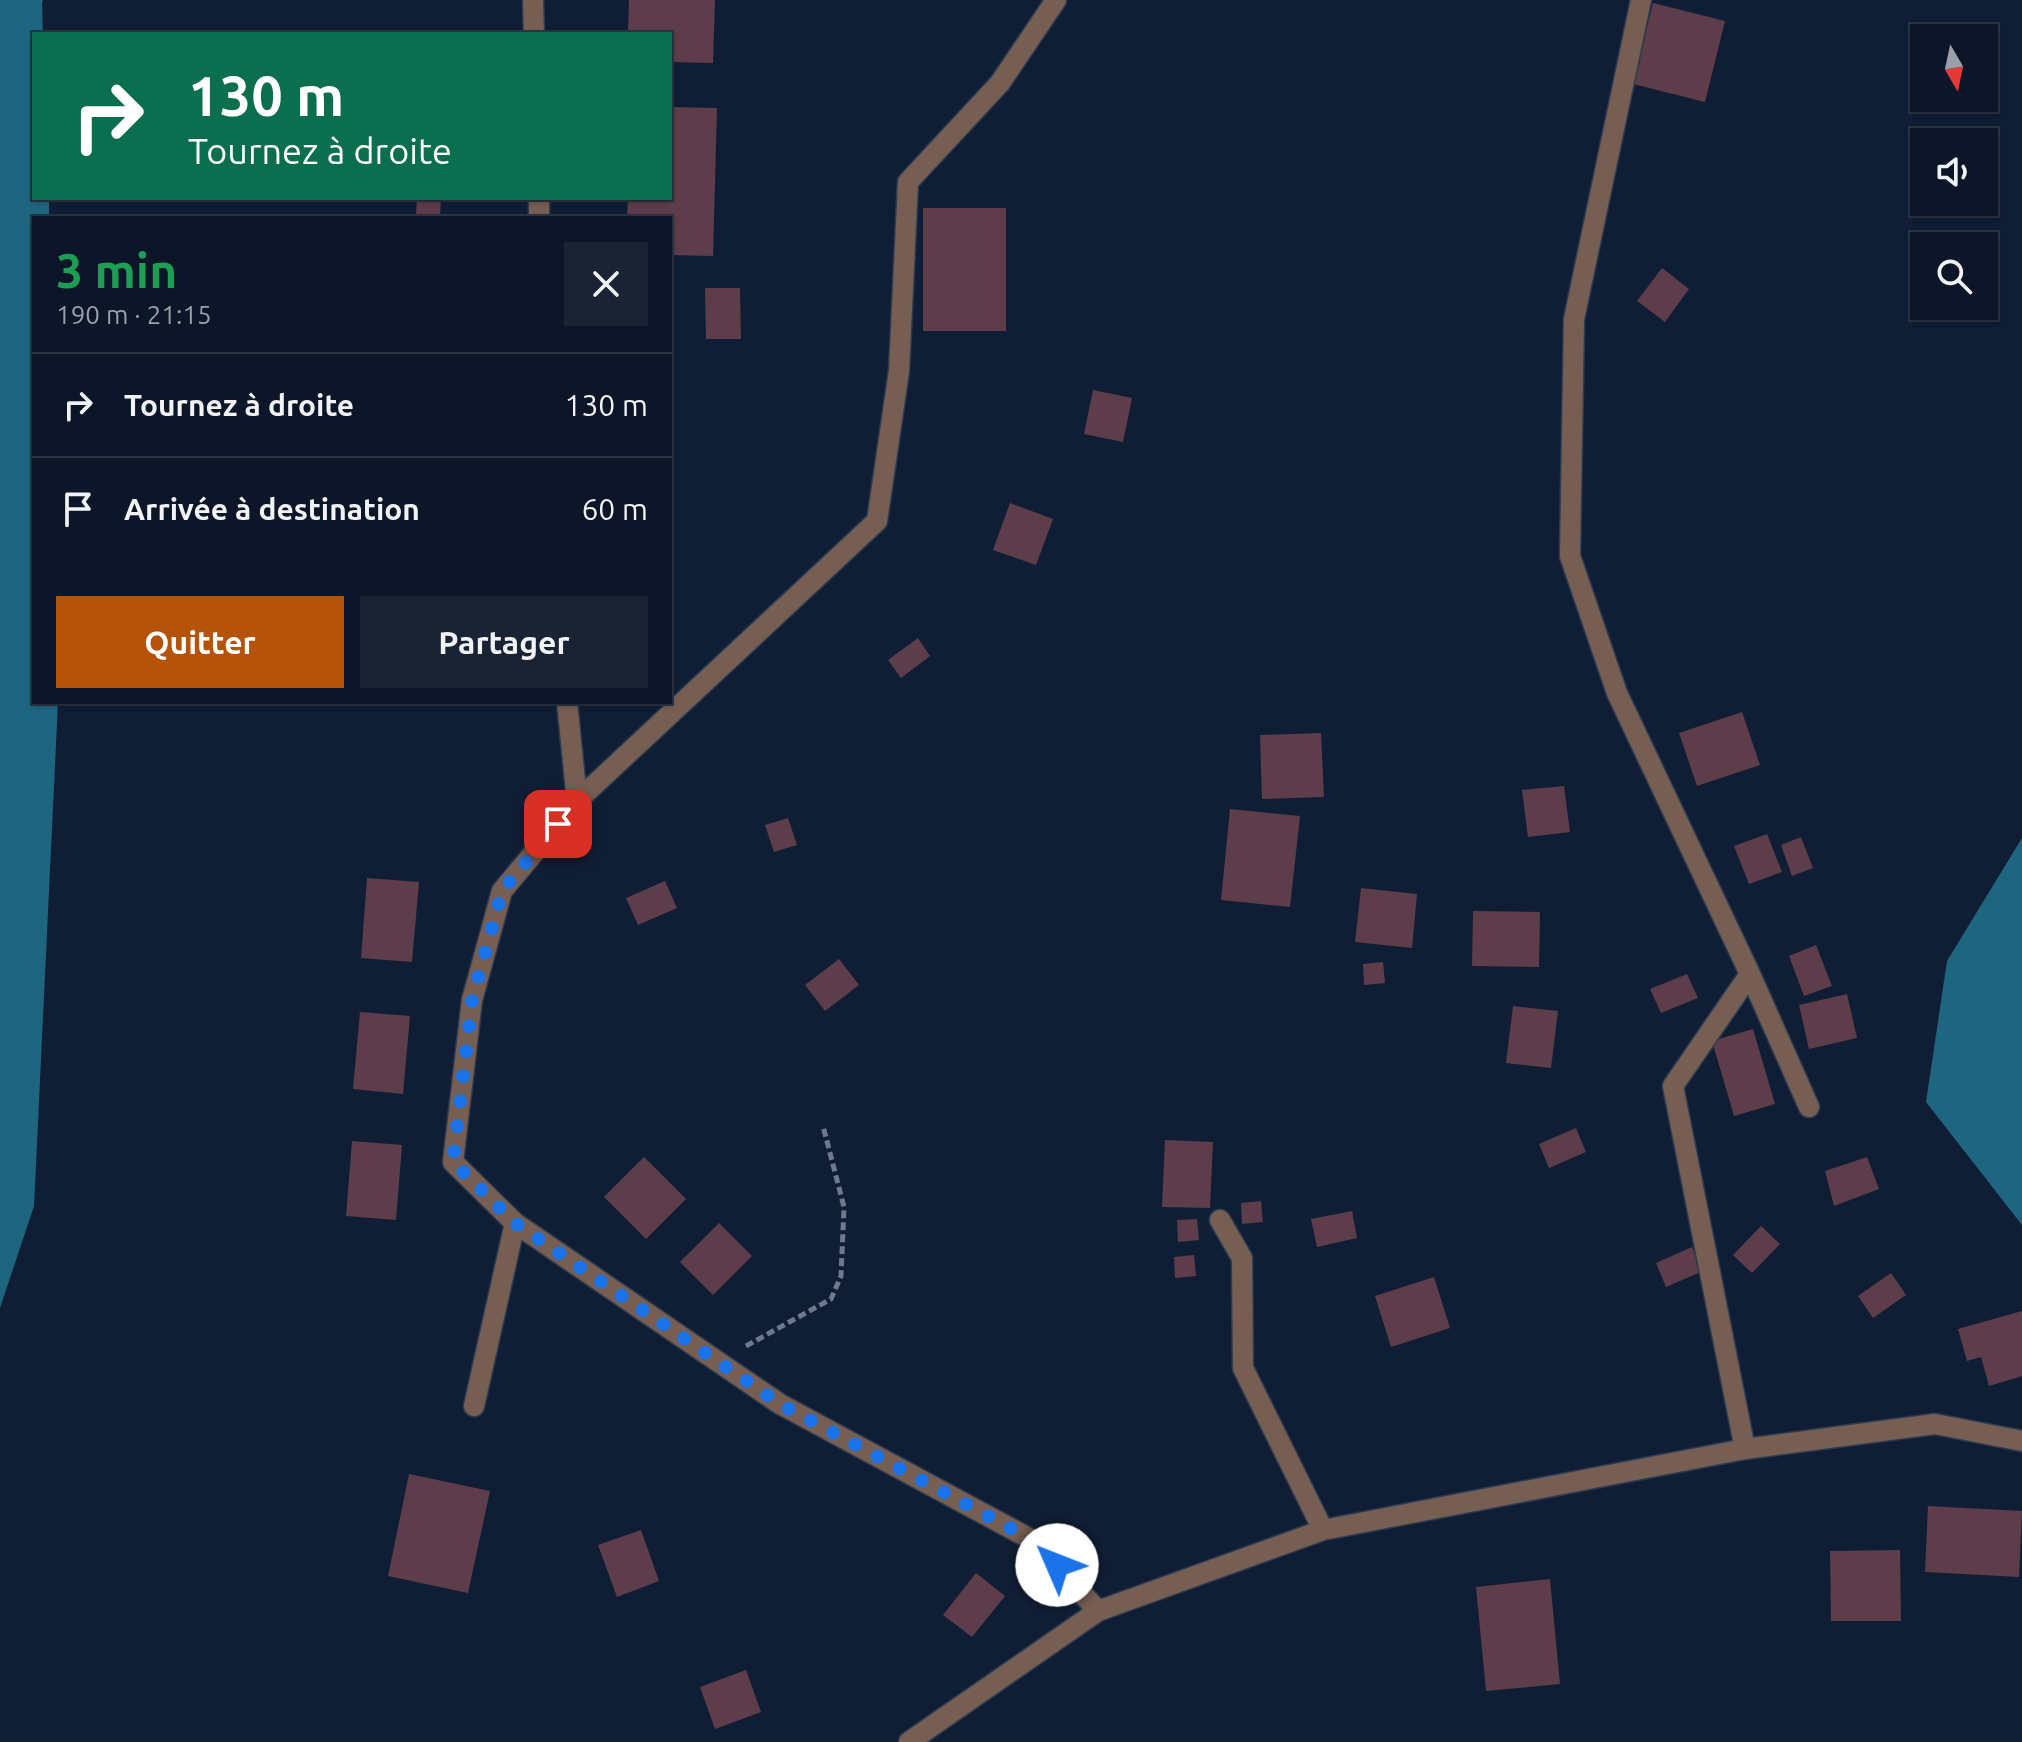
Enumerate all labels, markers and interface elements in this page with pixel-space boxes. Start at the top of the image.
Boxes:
north arrow [1910,24,1998,112]
map controls [1910,24,1998,320]
icon: right [56,64,160,168]
text: 130 m [188,64,344,127]
button: sound [1910,128,1998,216]
text: Tournez à droite [188,130,452,171]
button: search [1910,232,1998,320]
button: close [564,242,648,326]
text: 3 min [56,243,177,297]
text: 190 m · 21:15 [56,300,212,329]
icon: right [56,383,100,427]
text: Tournez à droite [124,388,354,422]
text: 130 m [564,388,648,422]
icon: arrive [56,487,100,531]
text: Arrivée à destination [124,492,420,526]
text: 60 m [581,492,648,526]
button: Quitter [56,596,344,688]
button: Partager [360,596,648,688]
pin [524,790,592,858]
icon: arrive [536,802,580,846]
position arrow [1015,1523,1099,1607]

